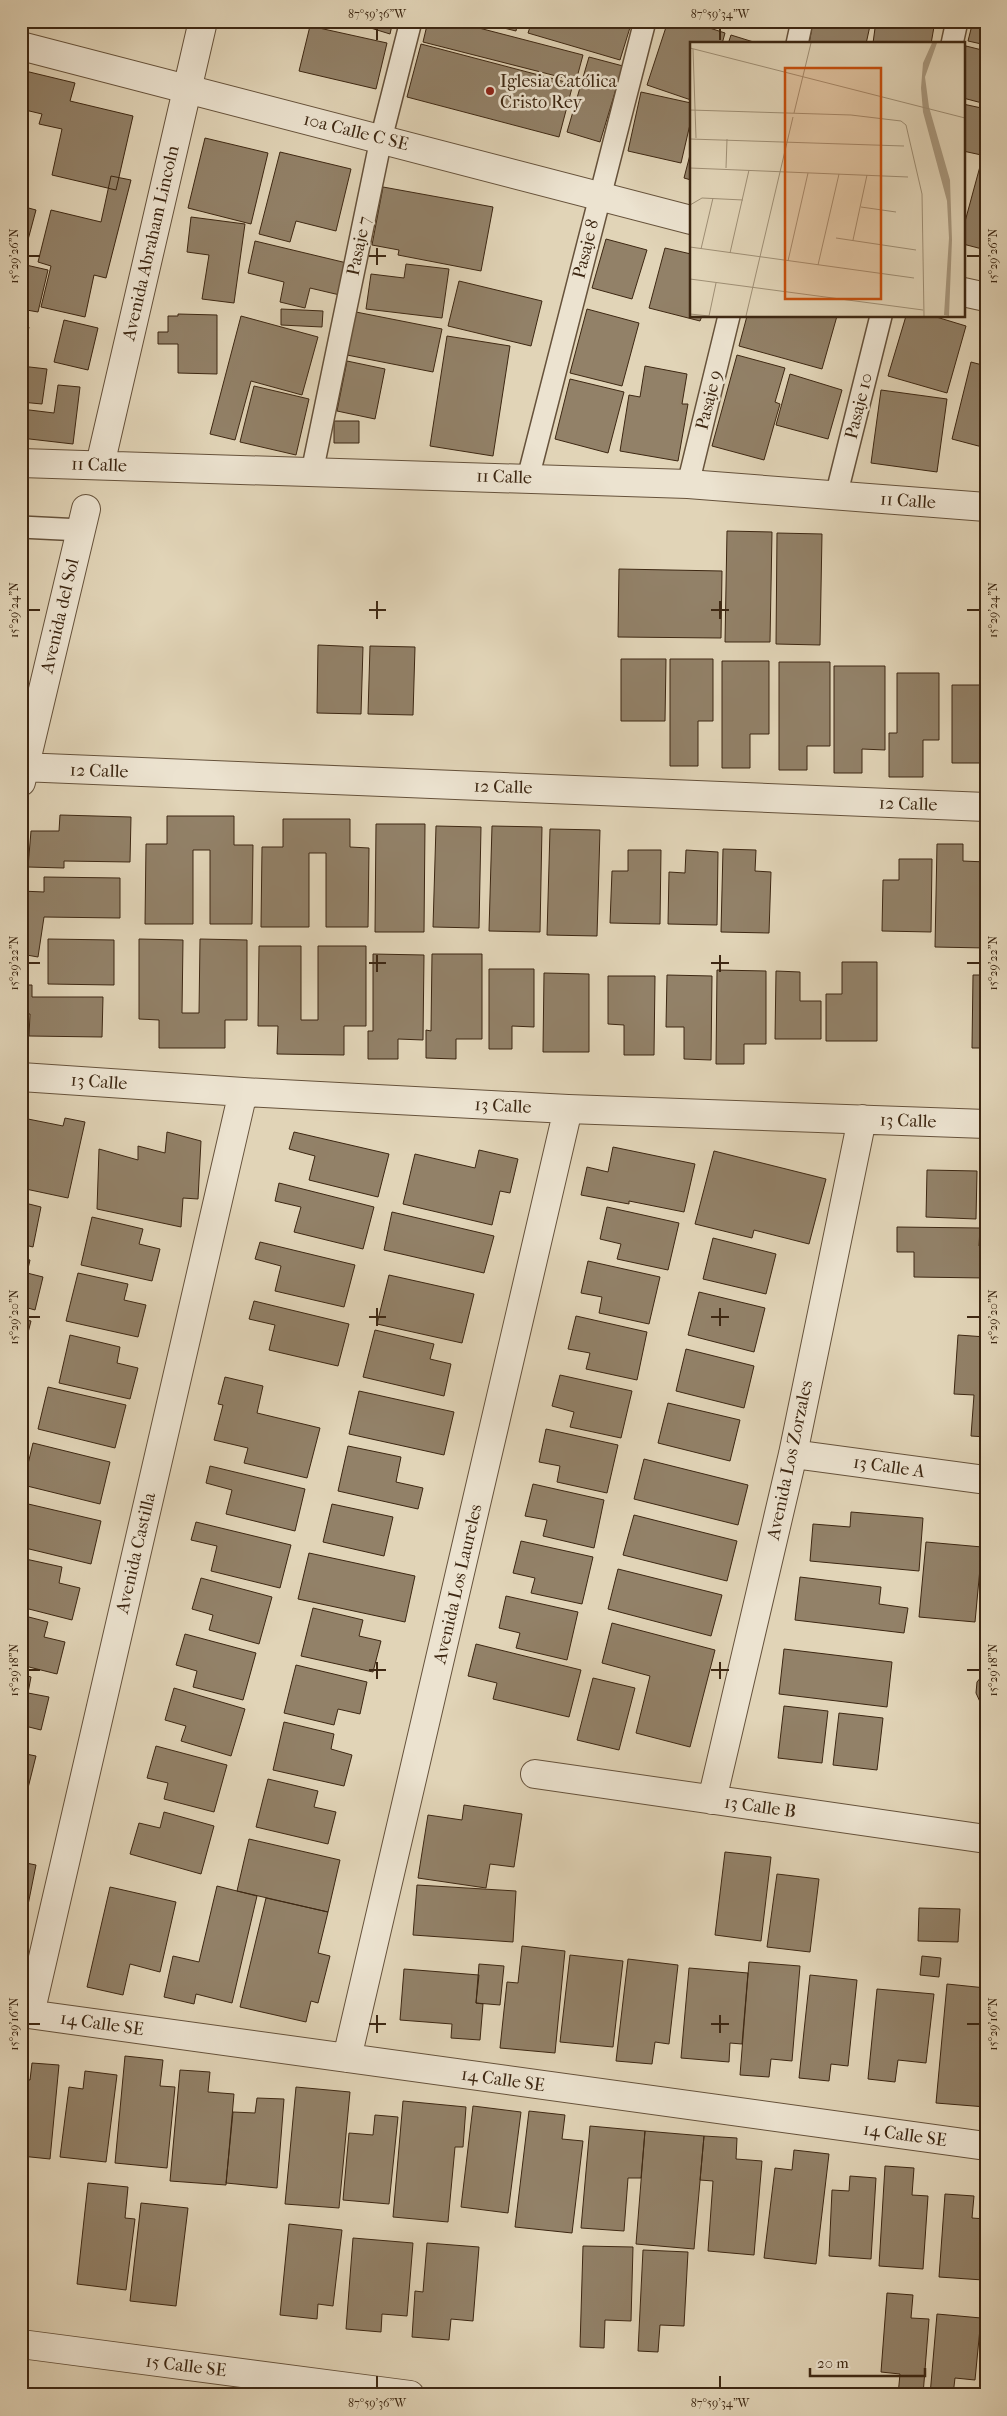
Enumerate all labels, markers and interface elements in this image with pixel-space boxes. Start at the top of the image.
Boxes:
text: 87°59'36"W [348,7,407,21]
text: 87°59'34"W [691,7,751,21]
inset map [690,42,964,318]
place label: Iglesia Católica Cristo Rey [500,71,617,113]
marker: Iglesia Católica Cristo Rey [484,85,496,97]
street label: 10a Calle C SE [301,109,411,155]
street label: Avenida Abraham Lincoln [118,143,184,344]
street label: Pasaje 7 [342,214,376,278]
street label: Pasaje 8 [569,217,603,281]
text: 15°29'26"N [7,228,21,284]
text: 15°29'26"N [986,228,1000,284]
street label: Pasaje 9 [691,368,727,432]
street label: Pasaje 10 [841,371,877,441]
street label: 11 Calle [71,454,127,476]
street label: 11 Calle [476,466,532,488]
street label: 11 Calle [879,489,937,513]
street label: Avenida del Sol [36,557,83,676]
text: 15°29'24"N [7,582,21,638]
text: 15°29'24"N [986,582,1000,638]
street label: 12 Calle [69,759,129,783]
street label: 12 Calle [473,775,533,799]
street label: 12 Calle [878,792,938,816]
text: 15°29'22"N [7,936,21,990]
text: 15°29'22"N [986,936,1000,990]
street label: 13 Calle [70,1070,128,1094]
street label: 13 Calle [474,1094,532,1118]
street label: 13 Calle [879,1110,937,1132]
text: 15°29'20"N [7,1289,21,1345]
text: 15°29'20"N [986,1289,1000,1345]
street label: Avenida Los Zorzales [763,1378,817,1543]
street label: 13 Calle A [852,1452,927,1482]
street label: Avenida Castilla [112,1490,160,1617]
street label: Avenida Los Laureles [429,1502,487,1667]
text: 15°29'18"N [7,1644,21,1696]
text: 15°29'18"N [986,1644,1000,1696]
street label: 13 Calle B [723,1792,797,1822]
text: 15°29'16"N [7,1997,21,2051]
text: 15°29'16"N [986,1997,1000,2051]
street label: 14 Calle SE [59,2008,145,2040]
street label: 14 Calle SE [460,2064,546,2096]
street label: 14 Calle SE [862,2119,948,2151]
scale bar [810,2346,924,2378]
street label: 15 Calle SE [144,2351,228,2381]
text: 20 m [817,2354,849,2372]
text: 87°59'36"W [348,2396,407,2410]
text: 87°59'34"W [691,2396,751,2410]

